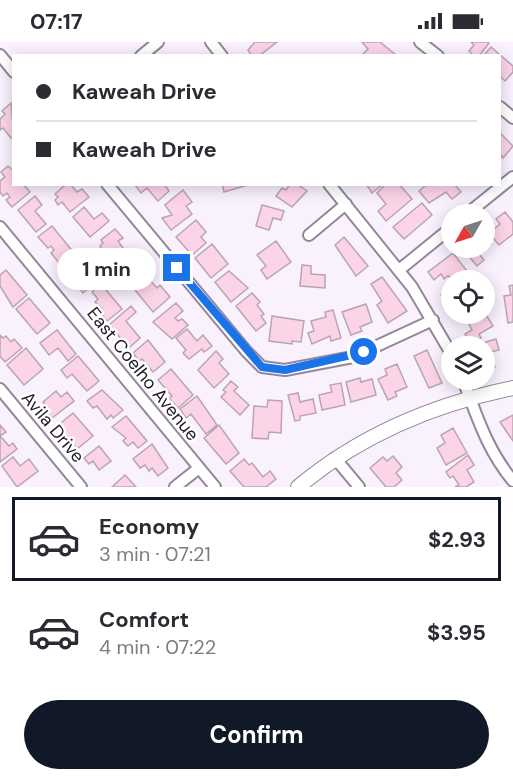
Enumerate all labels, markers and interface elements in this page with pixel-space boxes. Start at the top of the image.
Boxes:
text: 07:17 [30,7,83,36]
text: Kaweah Drive [72,77,217,106]
text: Kaweah Drive [72,135,217,164]
north arrow [441,204,495,258]
map controls [441,204,495,390]
callout: 1 min [57,247,156,289]
route end [163,254,190,281]
text: 1 min [82,256,131,282]
button: locate [441,270,495,324]
street label: East Coelho Avenue [82,302,204,446]
button: layers [441,336,495,390]
route start [350,338,377,365]
street label: Avila Drive [16,386,90,468]
icon: car [27,512,81,566]
text: Economy [99,512,199,541]
text: $2.93 [428,525,486,554]
text: 3 min · 07:21 [99,541,211,567]
icon: car [27,605,81,659]
text: Comfort [99,605,189,634]
text: $3.95 [427,618,486,647]
text: 4 min · 07:22 [99,634,216,660]
button: Confirm [24,700,489,769]

